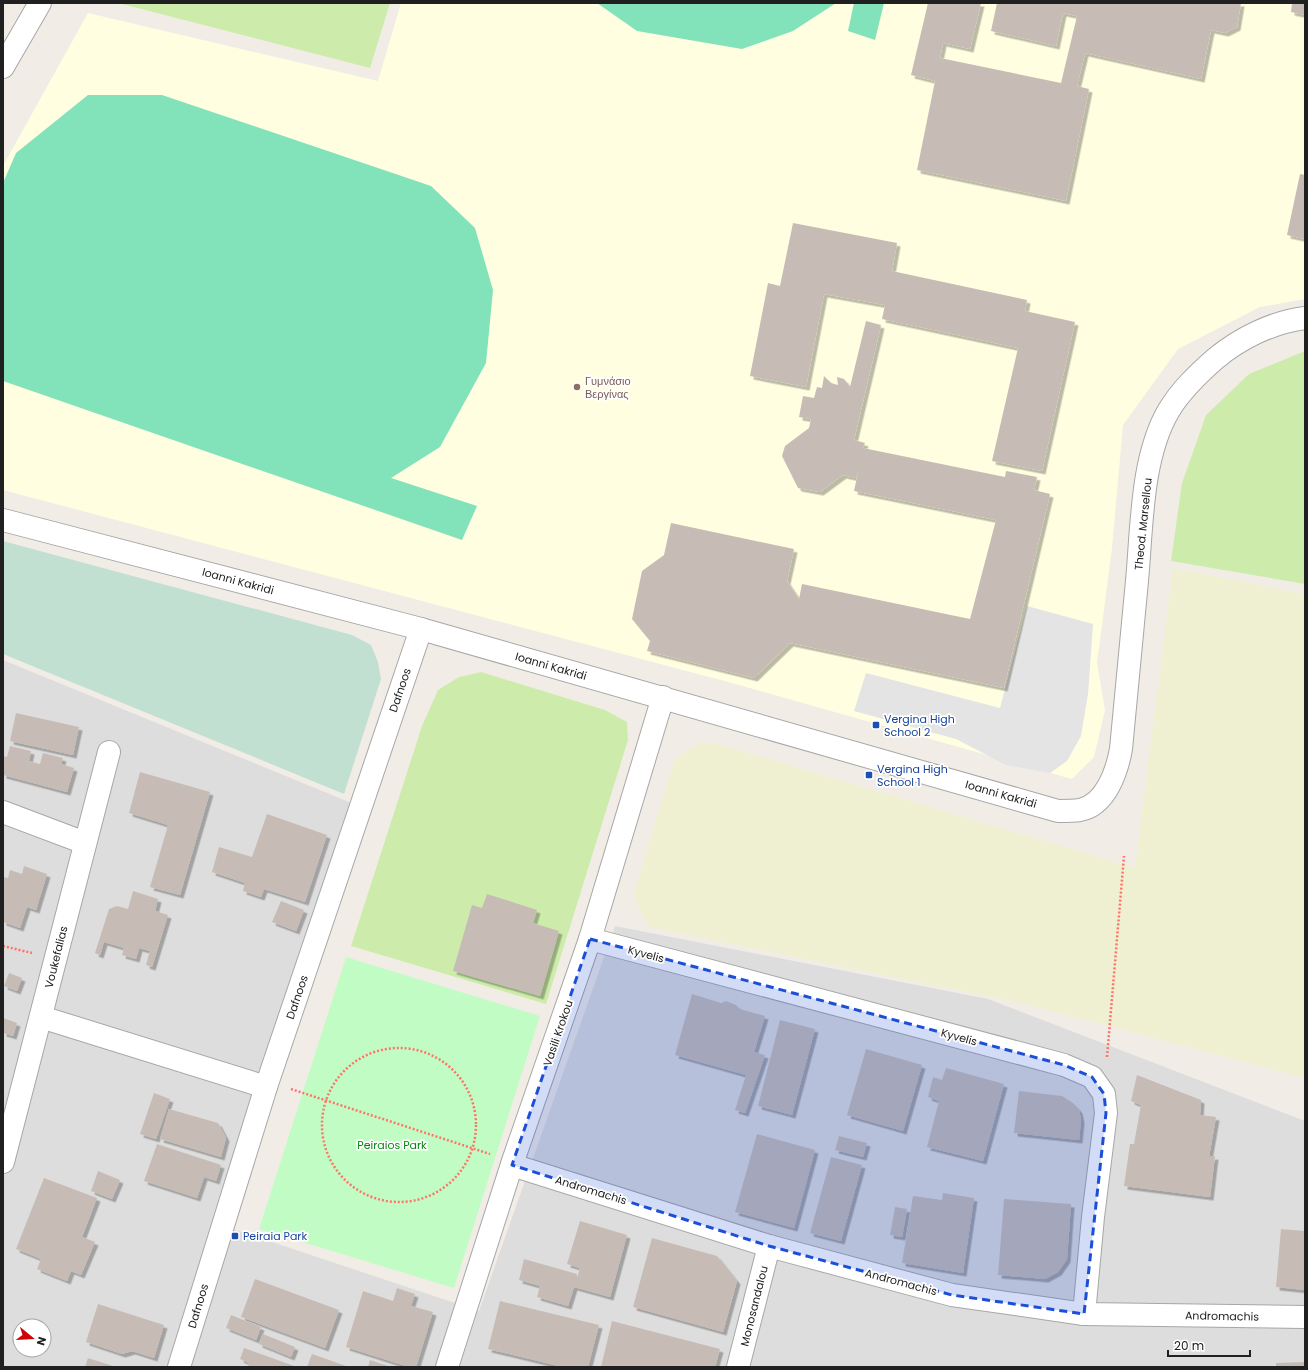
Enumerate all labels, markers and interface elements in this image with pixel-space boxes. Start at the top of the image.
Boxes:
place label: Γυμνάσιο Βεργίνας [585,373,631,402]
marker: Γυμνάσιο Βεργίνας [572,382,582,392]
street label: Theod. Marsellou [1130,477,1156,571]
street label: Ioanni Kakridi [200,564,276,598]
street label: Ioanni Kakridi [513,648,589,684]
street label: Dafnoos [385,666,415,714]
place label: Vergina High School 2 [884,711,955,740]
marker: Vergina High School 2 [871,720,881,730]
place label: Vergina High School 1 [877,761,948,790]
marker: Vergina High School 1 [864,770,874,780]
street label: Ioanni Kakridi [963,776,1039,812]
street label: Voukefalias [41,924,72,990]
street label: Kyvelis [626,941,666,967]
street label: Dafnoos [282,973,312,1021]
street label: Vasili Krokou [539,998,577,1068]
street label: Kyvelis [939,1024,979,1050]
park label: Peiraios Park [357,1137,427,1153]
street label: Andromachis [553,1172,629,1209]
place label: Peiraia Park [243,1228,307,1244]
marker: Peiraia Park [230,1231,240,1241]
street label: Monosandalou [736,1264,772,1348]
street label: Andromachis [863,1265,939,1299]
street label: Dafnoos [184,1282,212,1330]
street label: Andromachis [1185,1307,1259,1325]
north arrow [12,1318,52,1358]
scale bar [1168,1332,1250,1358]
text: N [33,1335,50,1348]
text: 20 m [1174,1337,1204,1354]

